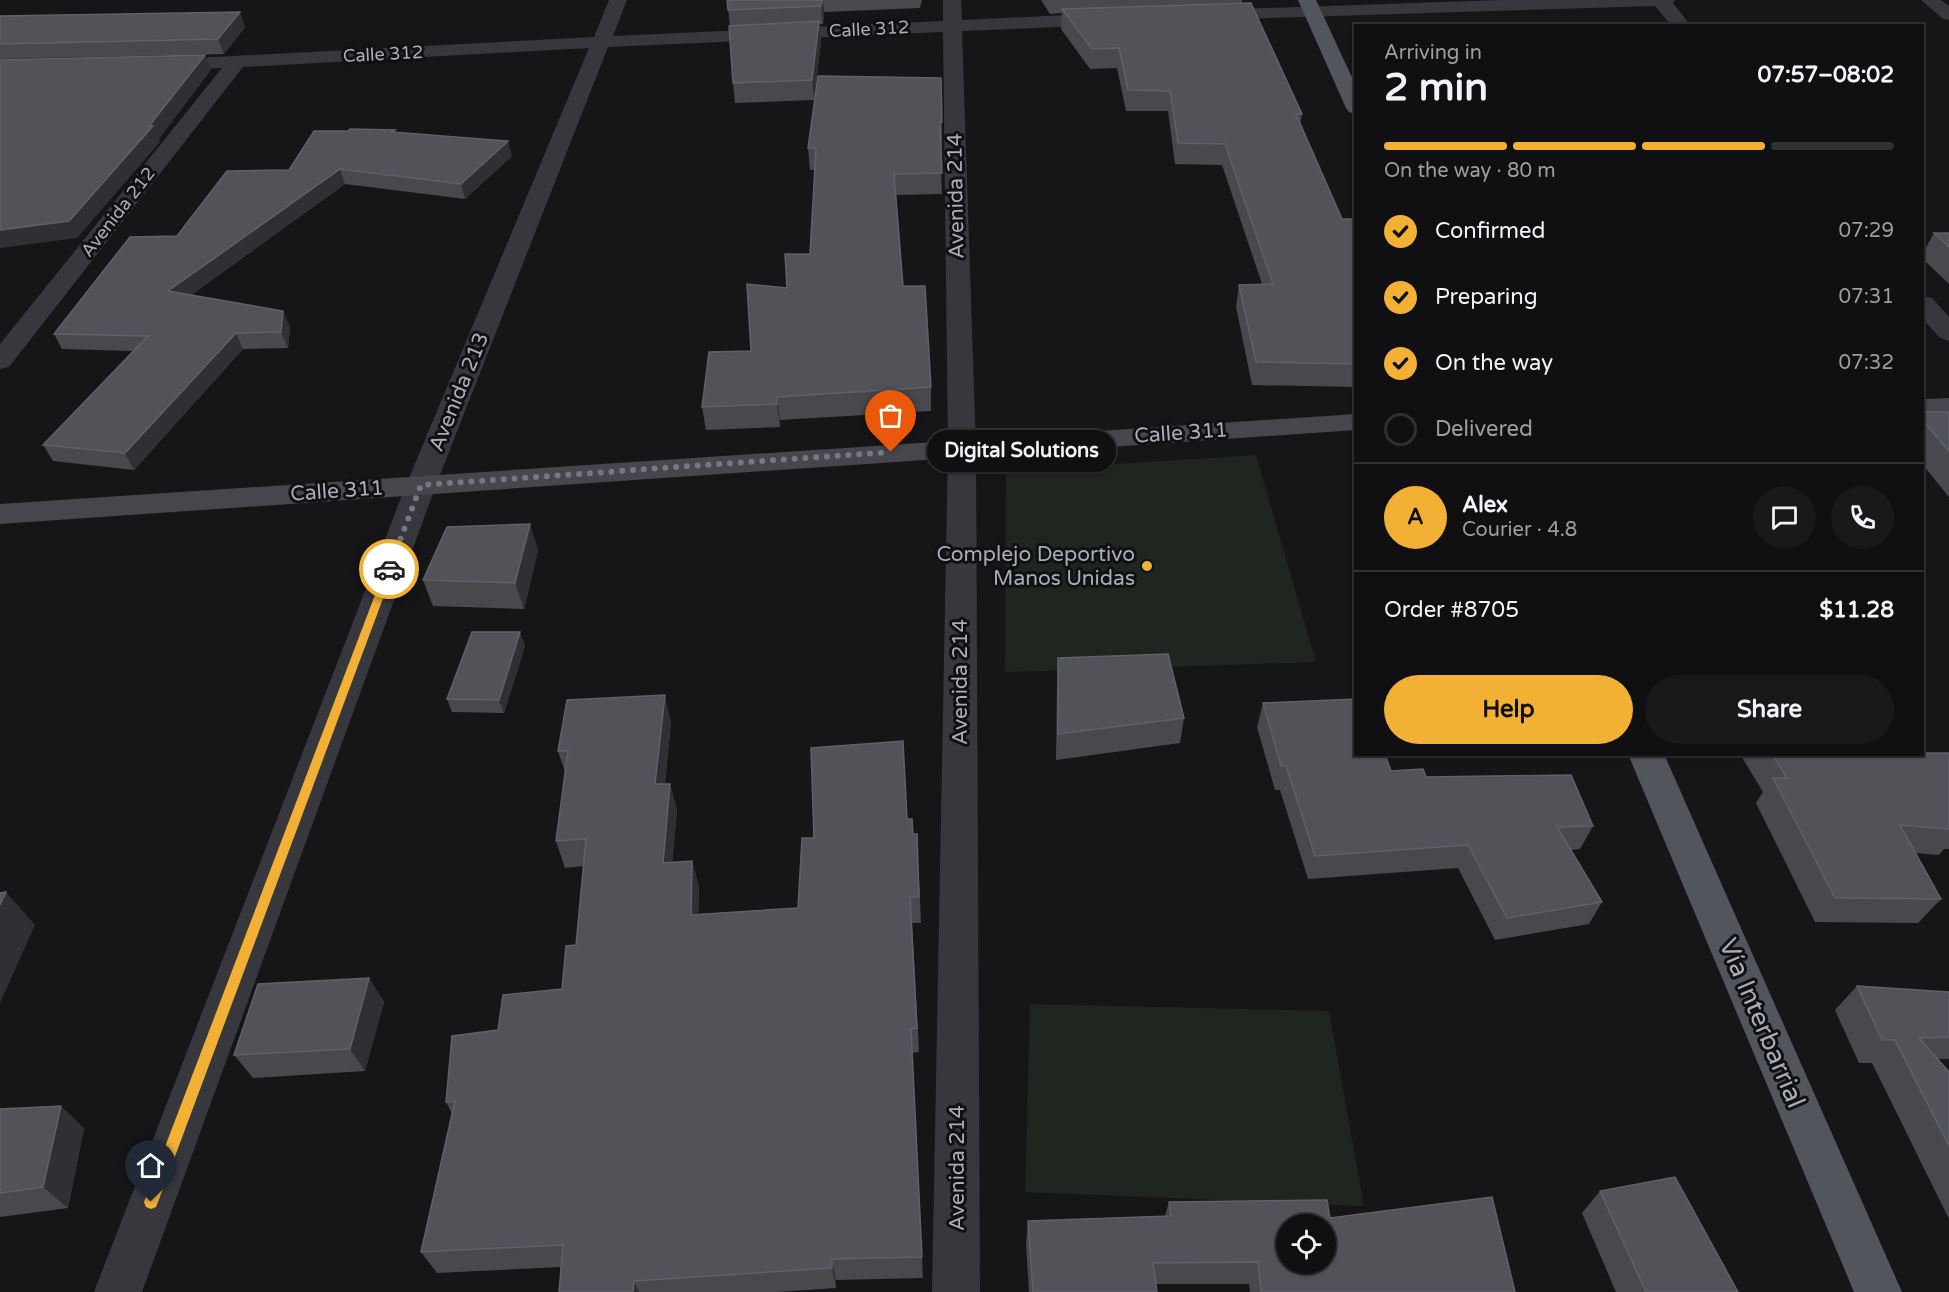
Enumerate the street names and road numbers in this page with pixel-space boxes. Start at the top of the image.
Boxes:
street label: Calle 312 [828,16,910,42]
street label: Calle 312 [342,41,424,67]
street label: Avenida 214 [942,133,970,259]
street label: Avenida 212 [76,163,160,261]
street label: Avenida 213 [424,329,494,455]
street label: Calle 311 [1133,417,1229,449]
street label: Calle 311 [289,475,385,507]
street label: Avenida 214 [948,619,973,745]
street label: Vía Interbarrial [1712,934,1812,1112]
street label: Avenida 214 [945,1105,970,1231]

